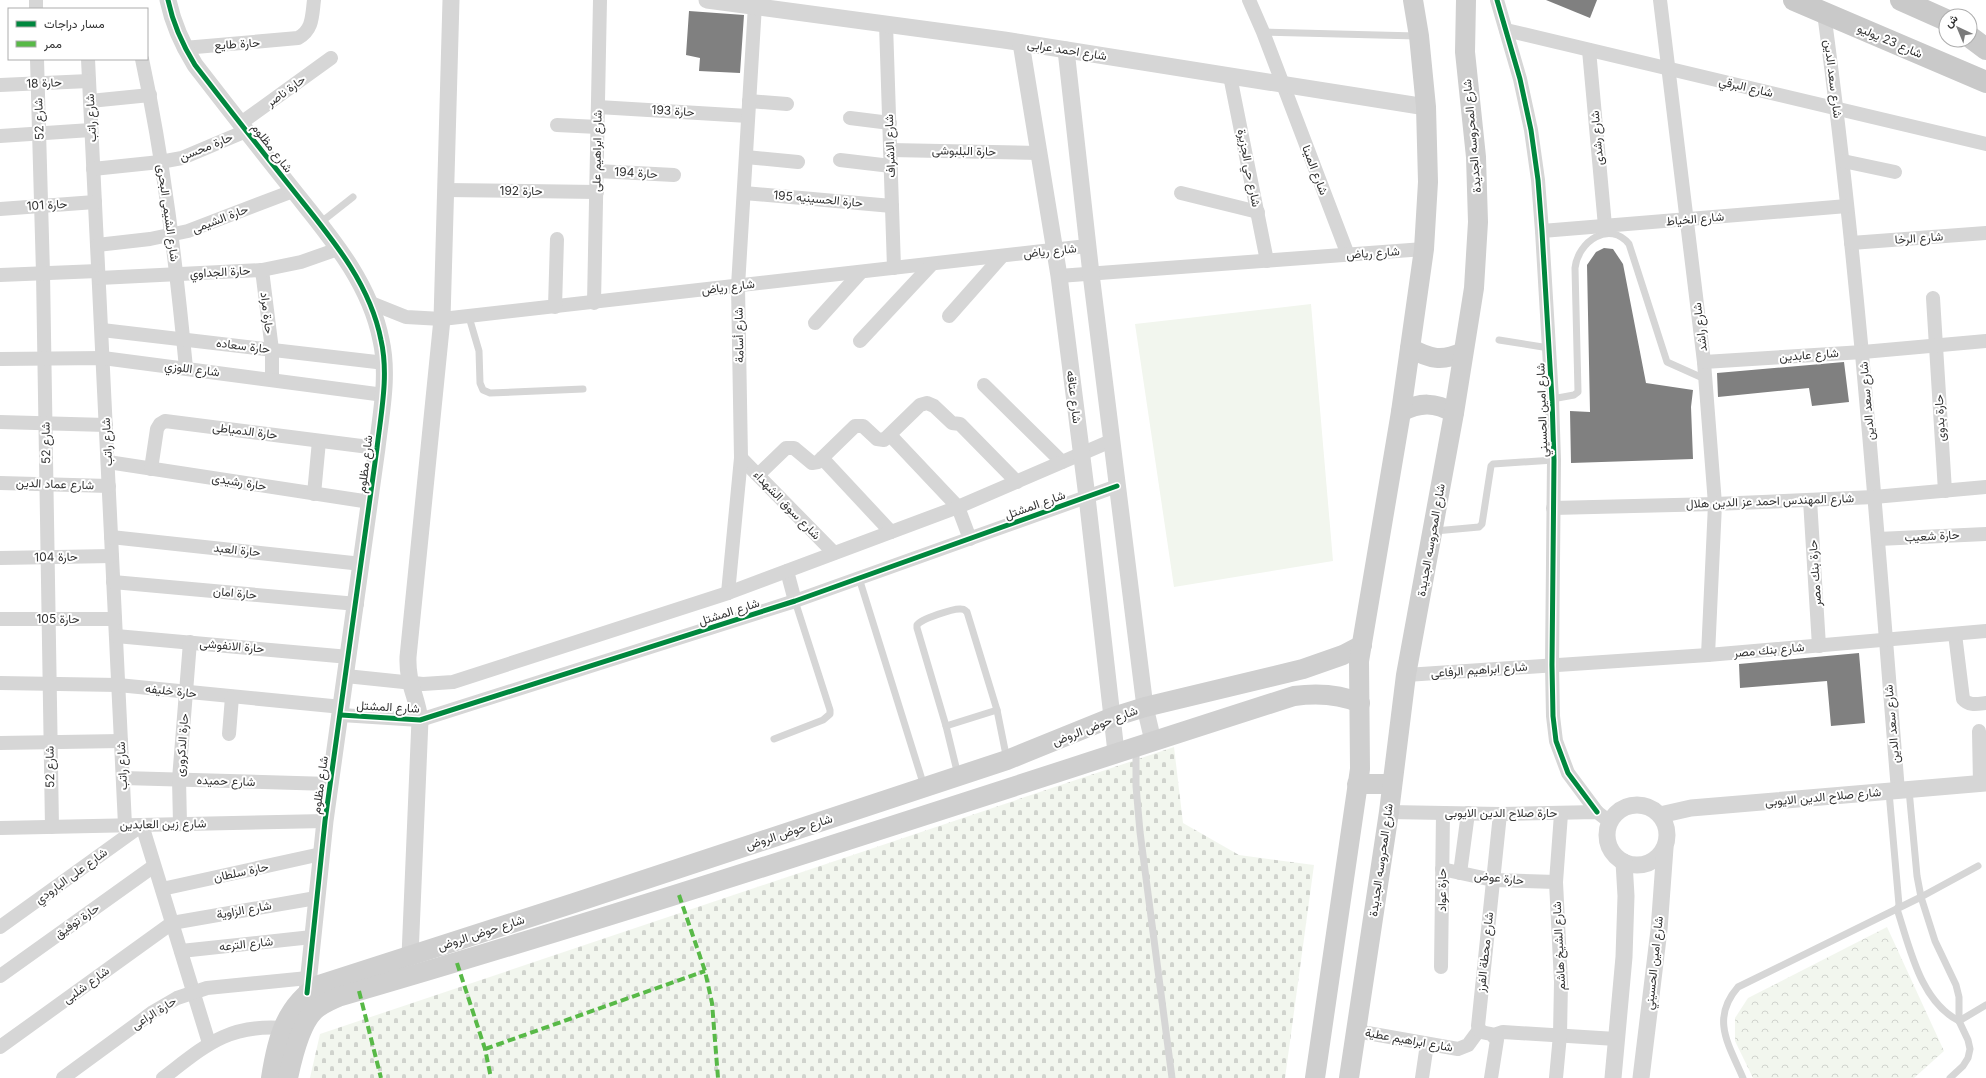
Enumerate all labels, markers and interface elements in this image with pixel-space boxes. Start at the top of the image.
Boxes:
legend [8,8,148,60]
north arrow [1938,8,1978,48]
text: ش [1941,11,1961,30]
text: مسار دراجات [44,16,105,32]
street label: شارع 23 يوليو [1855,20,1925,63]
street label: حارة طايع [214,34,261,55]
text: ممر [43,36,62,52]
street label: شارع احمد عرابى [1026,36,1108,65]
street label: شارع سعد الدين [1819,39,1846,119]
street label: حارة ناصر [262,71,309,111]
street label: شارع البرقي [1717,73,1775,103]
street label: حارة 18 [26,74,62,92]
street label: شارع المحروسه الجديدة [1459,78,1486,194]
street label: شارع راتب [82,93,101,143]
street label: شارع 52 [30,98,49,140]
street label: حارة 193 [651,102,695,120]
street label: شارع ابراهيم على [588,110,607,192]
street label: شارع رشدى [1587,110,1608,166]
street label: شارع الاشراف [881,114,900,178]
street label: شارع مظلوم [247,120,296,177]
street label: شارع حي الجزيرة [1232,128,1264,209]
street label: حارة محسن [177,129,235,165]
street label: حارة البلبوشى [932,142,996,160]
street label: شارع المينا [1297,143,1332,198]
street label: شارع الشيمى البحرى [152,163,183,263]
street label: حارة 194 [614,164,658,182]
street label: حارة 192 [500,183,542,199]
street label: حارة الحسينيه 195 [773,187,863,211]
street label: حارة 101 [26,196,68,214]
street label: حارة الشيمى [190,201,250,237]
street label: شارع الخياط [1665,208,1725,231]
street label: شارع الرخا [1894,228,1944,249]
street label: شارع رياض [1023,240,1078,263]
street label: شارع رياض [1346,243,1400,264]
street label: حارة الجداوي [189,262,251,284]
street label: شارع رياض [700,276,756,299]
street label: حارة مراد [256,291,278,335]
street label: شارع راشد [1689,301,1712,353]
street label: شارع أسامة [731,307,748,363]
street label: حارة سعاده [215,335,271,357]
street label: شارع عابدين [1779,345,1839,366]
street label: شارع اللوزي [163,358,221,382]
street label: شارع سعد الدين [1856,361,1879,441]
street label: شارع امين الحسيني [1532,363,1554,457]
street label: شارع عتاقه [1062,370,1085,425]
street label: حارة بدوى [1931,394,1949,442]
street label: شارع راتب [98,417,117,467]
street label: حارة الدمياطى [212,419,278,443]
street label: شارع 52 [38,422,55,464]
street label: شارع مظلوم [354,434,377,494]
street label: شارع سوق الشهداء [749,467,824,544]
street label: حارة رشيدى [211,470,267,494]
street label: شارع عماد الدين [16,475,94,494]
street label: شارع المحروسه الجديدة [1413,482,1450,598]
street label: شارع المشتل [1002,487,1068,524]
street label: شارع المهندس احمد عز الدين هلال [1686,490,1854,513]
street label: حارة شعيب [1904,527,1960,545]
street label: حارة بنك مصر [1805,539,1825,608]
street label: حارة العبد [213,540,261,560]
street label: حارة 104 [34,549,78,565]
street label: حارة امان [213,583,257,603]
street label: شارع المشتل [696,595,762,630]
street label: حارة 105 [36,611,80,627]
street label: حارة الانفوشى [199,635,265,657]
street label: شارع بنك مصر [1732,639,1805,662]
street label: شارع ابراهيم الرفاعى [1430,659,1528,682]
street label: حارة خليفه [144,680,198,702]
street label: شارع سعد الدين [1881,684,1904,764]
street label: شارع المشتل [356,697,420,718]
street label: شارع حوض الروض [1050,702,1140,751]
street label: حارة الدكرورى [172,713,192,777]
street label: شارع راتب [113,741,132,791]
street label: شارع 52 [42,746,59,788]
street label: شارع مظلوم [308,755,333,815]
street label: شارع حميده [196,772,256,791]
street label: شارع صلاح الدين الايوبى [1764,784,1882,811]
street label: شارع المحروسه الجديدة [1365,802,1398,918]
street label: حارة صلاح الدين الايوبى [1445,805,1557,822]
street label: شارع حوض الروض [744,810,835,855]
street label: شارع زين العابدين [119,815,207,834]
street label: شارع على البارودي [32,844,112,909]
street label: حارة سلطان [212,858,270,886]
street label: حارة عوض [1473,867,1525,889]
street label: حارة عواد [1434,868,1450,912]
street label: شارع الزاوية [215,897,273,924]
street label: حارة توفيق [51,900,103,942]
street label: شارع الشيخ هاشم [1549,901,1570,991]
street label: شارع حوض الروض [436,911,527,956]
street label: شارع محطة الفرز [1473,911,1498,994]
street label: شارع امين الحسيني [1641,915,1669,1011]
street label: شارع الترعه [218,933,274,956]
street label: شارع شلبى [60,963,113,1008]
street label: حارة الراعى [128,993,180,1033]
street label: شارع ابراهيم عطية [1364,1024,1454,1057]

